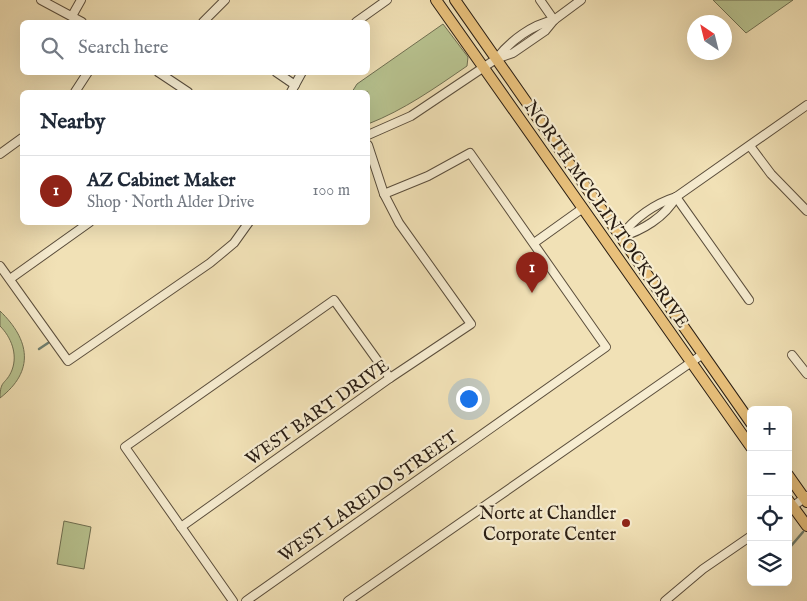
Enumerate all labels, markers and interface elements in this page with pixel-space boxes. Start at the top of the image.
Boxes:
north arrow [687,15,732,60]
search box [20,20,370,75]
icon: search [38,34,66,62]
text: Search here [78,36,169,60]
street label: NORTH MCCLINTOCK DRIVE [518,97,693,333]
text: Nearby [40,109,105,136]
text: AZ Cabinet Maker [87,169,236,193]
text: 1 [53,181,59,201]
text: 100 m [313,181,350,201]
text: Shop · North Alder Drive [87,193,254,213]
pin: 1 [516,252,548,293]
street label: WEST BART DRIVE [242,355,394,471]
your location [456,386,482,412]
map controls [747,406,792,586]
button: + [747,406,792,451]
street label: WEST LAREDO STREET [275,426,463,568]
button: − [747,451,792,496]
button: locate [747,496,792,541]
place label: Norte at Chandler Corporate Center [479,503,616,547]
marker: Norte at Chandler Corporate Center [620,517,632,529]
button: layers [747,541,792,586]

